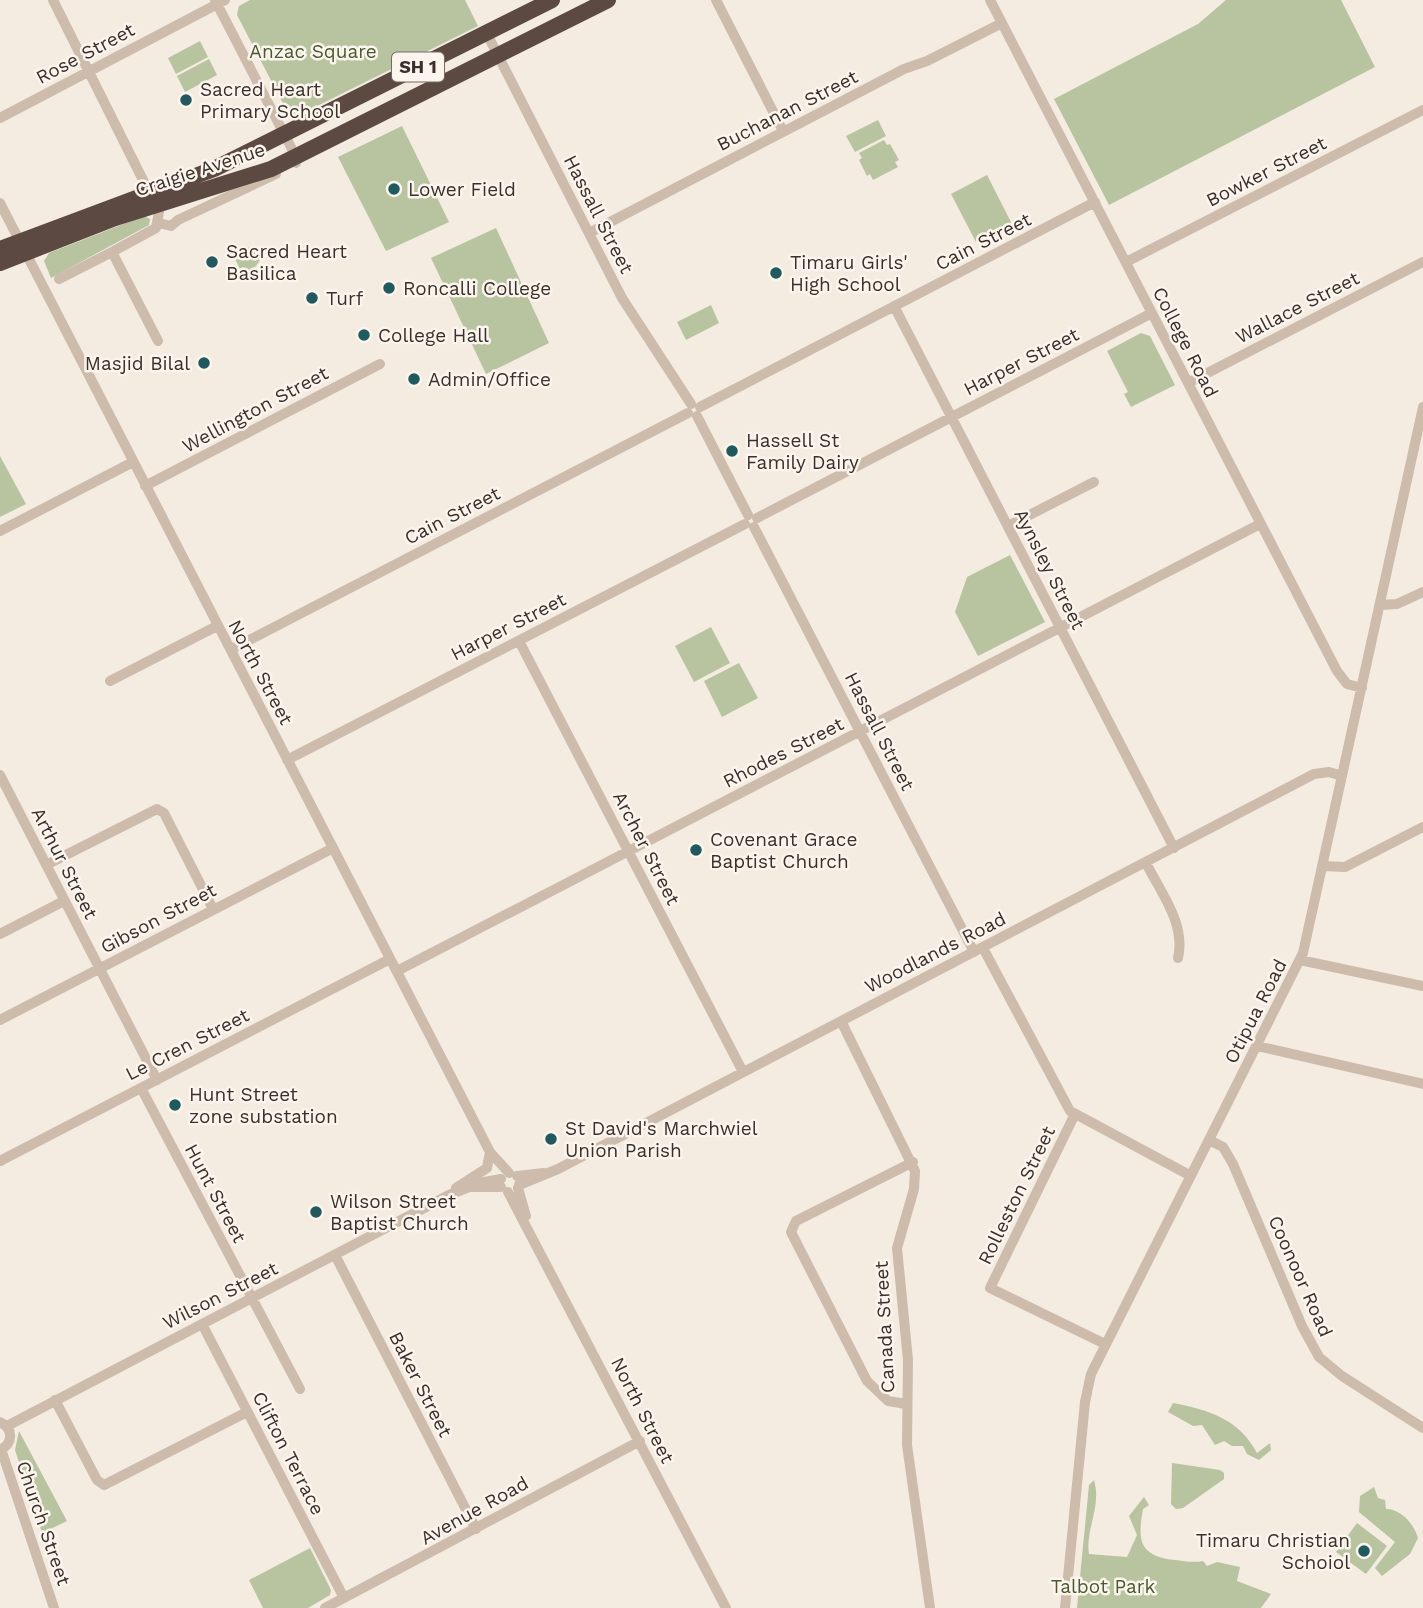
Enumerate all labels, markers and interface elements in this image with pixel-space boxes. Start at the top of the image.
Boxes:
street label: Rose Street [32,18,139,89]
park label: Anzac Square [249,40,377,63]
road number: SH 1 [392,52,444,82]
street label: Buchanan Street [713,65,862,156]
place label: Sacred Heart Primary School [200,78,340,123]
marker: Sacred Heart Primary School [178,92,194,108]
street label: Bowker Street [1202,131,1330,212]
street label: Craigie Avenue [132,138,268,201]
street label: Hassall Street [559,151,638,277]
place label: Lower Field [408,178,516,201]
marker: Lower Field [386,181,402,197]
street label: Cain Street [932,208,1035,275]
place label: Sacred Heart Basilica [226,240,347,285]
place label: Timaru Girls' High School [790,251,908,296]
marker: Sacred Heart Basilica [204,254,220,270]
marker: Timaru Girls' High School [768,265,784,281]
street label: Wallace Street [1231,266,1363,349]
place label: Roncalli College [403,277,551,300]
marker: Roncalli College [381,280,397,296]
street label: College Road [1148,283,1223,401]
place label: Turf [326,287,364,310]
marker: Turf [304,290,320,306]
street label: Harper Street [960,323,1083,400]
place label: College Hall [378,324,489,347]
marker: College Hall [356,327,372,343]
place label: Masjid Bilal [85,352,190,375]
marker: Masjid Bilal [196,355,212,371]
street label: Wellington Street [178,361,332,458]
place label: Admin/Office [428,368,551,391]
marker: Admin/Office [406,371,422,387]
place label: Hassell St Family Dairy [746,429,859,474]
marker: Hassell St Family Dairy [724,443,740,459]
street label: Cain Street [401,482,504,549]
street label: Aynsley Street [1009,505,1090,634]
street label: Harper Street [447,588,570,665]
street label: North Street [223,616,298,729]
street label: Hassall Street [840,668,919,794]
street label: Rhodes Street [719,712,847,793]
street label: Archer Street [608,788,685,909]
street label: Arthur Street [27,804,103,923]
place label: Covenant Grace Baptist Church [710,828,857,873]
marker: Covenant Grace Baptist Church [688,842,704,858]
street label: Gibson Street [97,878,220,959]
street label: Woodlands Road [861,907,1010,998]
street label: Otipua Road [1219,955,1292,1067]
street label: Le Cren Street [122,1003,253,1085]
place label: Hunt Street zone substation [189,1083,338,1128]
marker: Hunt Street zone substation [167,1097,183,1113]
place label: St David's Marchwiel Union Parish [565,1117,758,1162]
street label: Rolleston Street [973,1122,1060,1268]
marker: St David's Marchwiel Union Parish [543,1131,559,1147]
street label: Hunt Street [180,1140,251,1247]
place label: Wilson Street Baptist Church [330,1190,469,1235]
marker: Wilson Street Baptist Church [308,1204,324,1220]
street label: Coonoor Road [1263,1212,1338,1341]
street label: Wilson Street [159,1257,282,1334]
street label: Canada Street [870,1260,899,1394]
street label: Baker Street [384,1328,457,1441]
street label: North Street [606,1353,679,1467]
street label: Clifton Terrace [248,1388,330,1519]
street label: Church Street [11,1458,76,1588]
street label: Avenue Road [416,1471,532,1550]
place label: Timaru Christian Schoiol [1196,1529,1350,1574]
marker: Timaru Christian Schoiol [1356,1543,1372,1559]
park label: Talbot Park [1051,1575,1156,1598]

